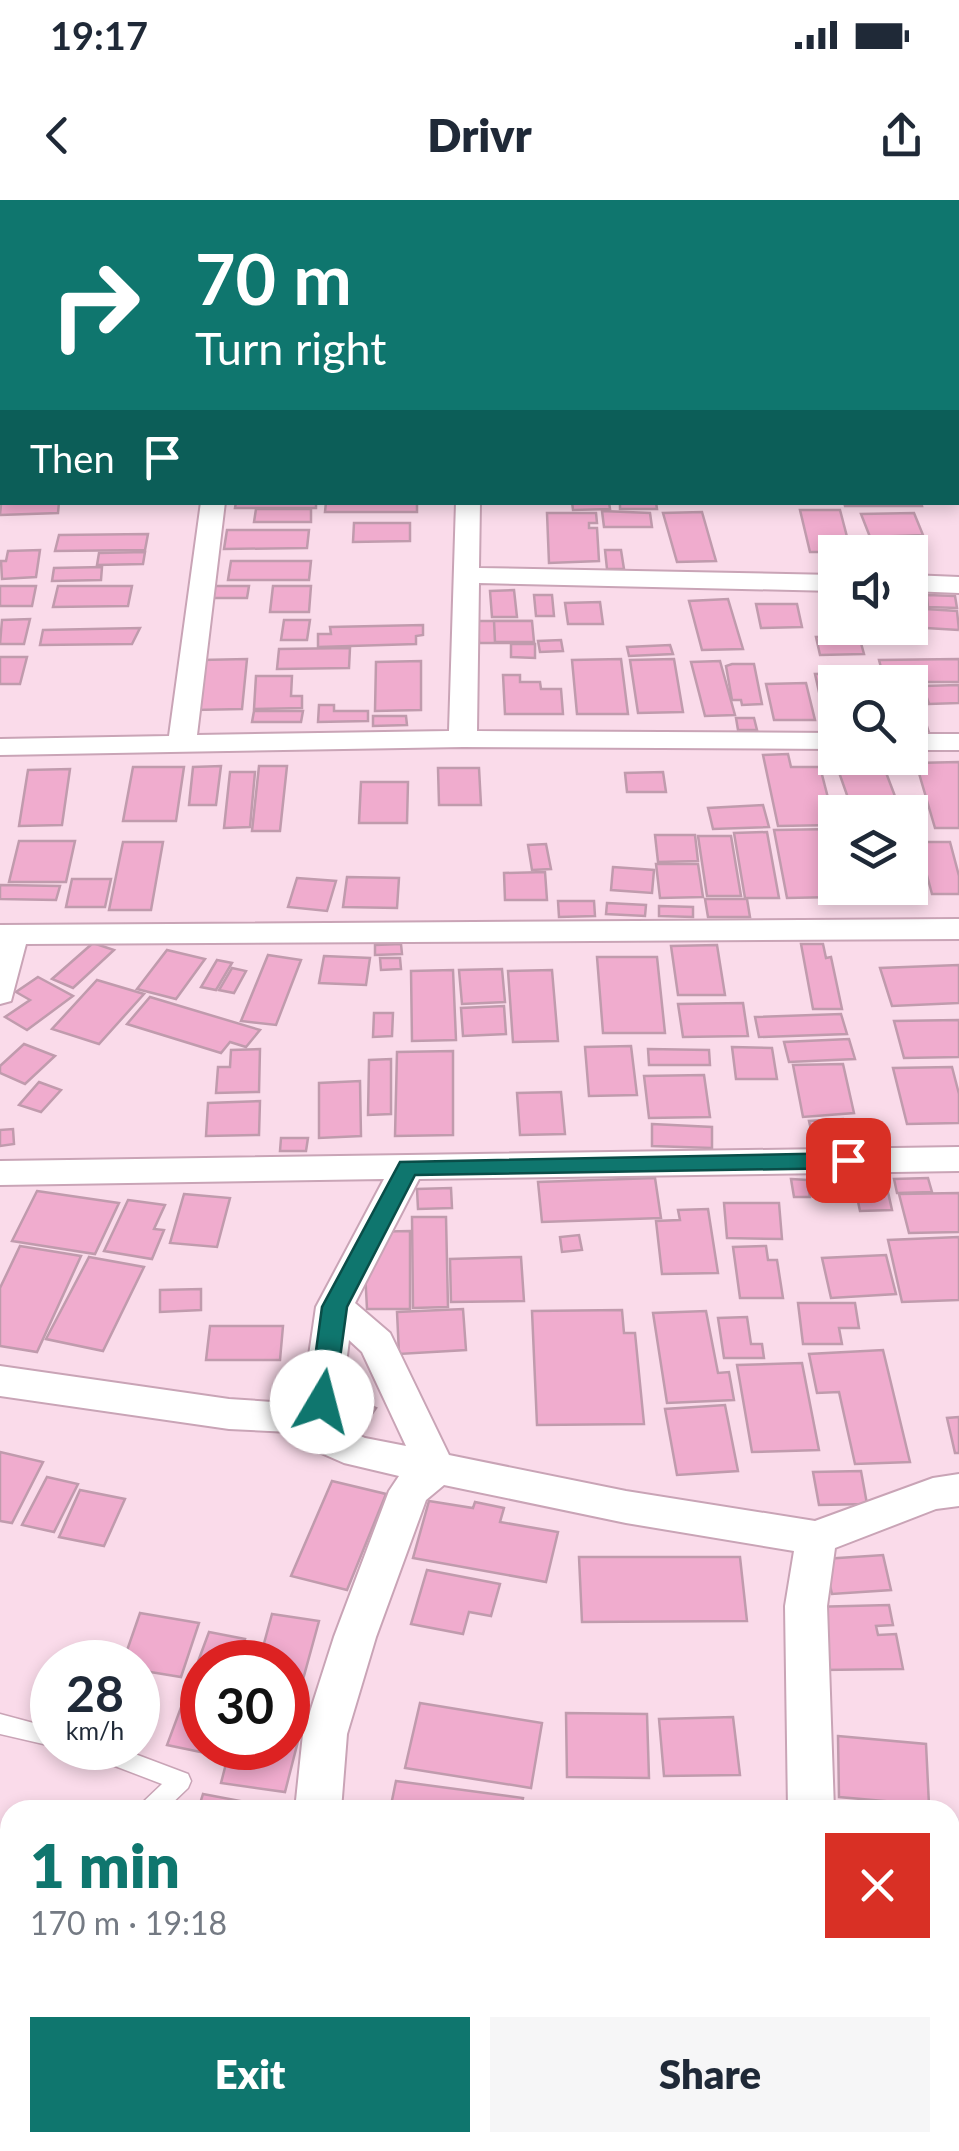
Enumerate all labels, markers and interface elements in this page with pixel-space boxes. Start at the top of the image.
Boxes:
text: 19:17 [50,12,148,58]
icon: back [30,108,85,163]
text: Drivr [427,108,532,162]
icon: share [874,108,929,163]
text: 70 m [195,236,352,320]
icon: right [30,240,160,370]
text: Turn right [195,321,386,375]
icon: arrive [135,430,190,485]
text: Then [30,435,115,481]
map controls [818,535,928,905]
button: sound [818,535,928,645]
button: search [818,665,928,775]
button: layers [818,795,928,905]
pin [806,1118,891,1203]
icon: arrive [821,1133,876,1188]
position arrow [270,1350,374,1454]
speed limit sign: 30 [180,1640,310,1770]
text: 28 [66,1663,124,1723]
text: km/h [66,1715,124,1745]
text: 1 min [30,1829,180,1901]
button: close [825,1833,930,1938]
text: 170 m · 19:18 [30,1903,227,1942]
button: Exit [30,2017,470,2132]
button: Share [490,2017,930,2132]

